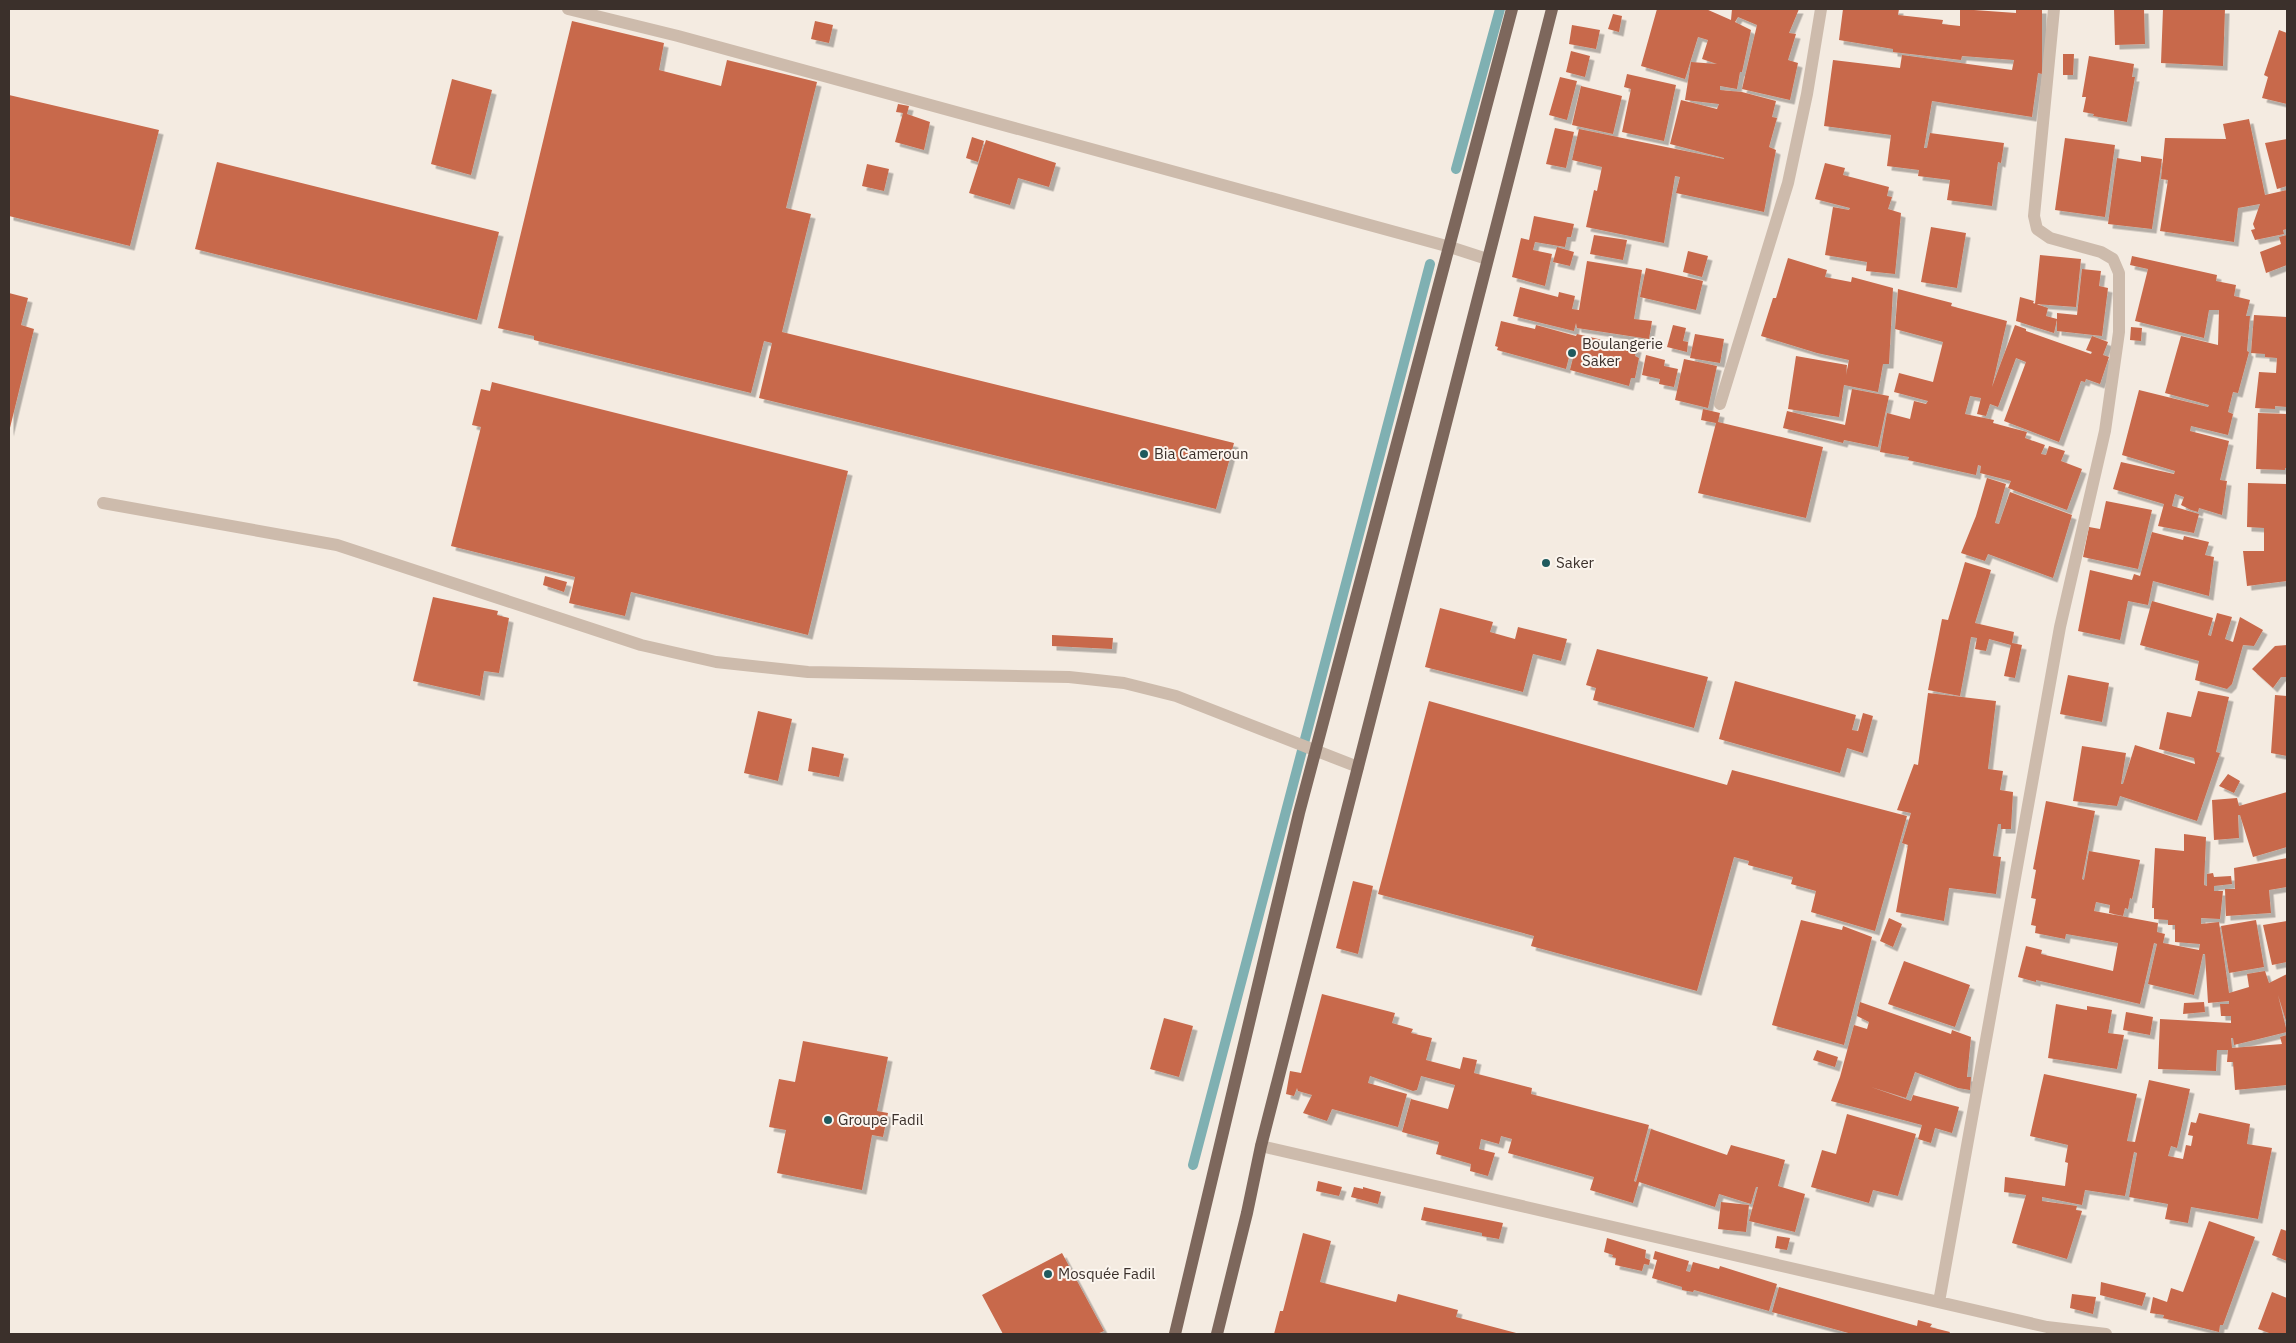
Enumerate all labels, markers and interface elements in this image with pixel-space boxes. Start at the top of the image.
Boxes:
place label: Boulangerie Saker [1582,334,1663,370]
marker: Boulangerie Saker [1566,347,1578,359]
place label: Bia Cameroun [1154,444,1249,463]
marker: Bia Cameroun [1138,448,1150,460]
place label: Saker [1556,553,1595,572]
marker: Saker [1540,557,1552,569]
place label: Groupe Fadil [838,1110,924,1129]
marker: Groupe Fadil [822,1114,834,1126]
place label: Mosquée Fadil [1058,1264,1155,1283]
marker: Mosquée Fadil [1042,1268,1054,1280]

